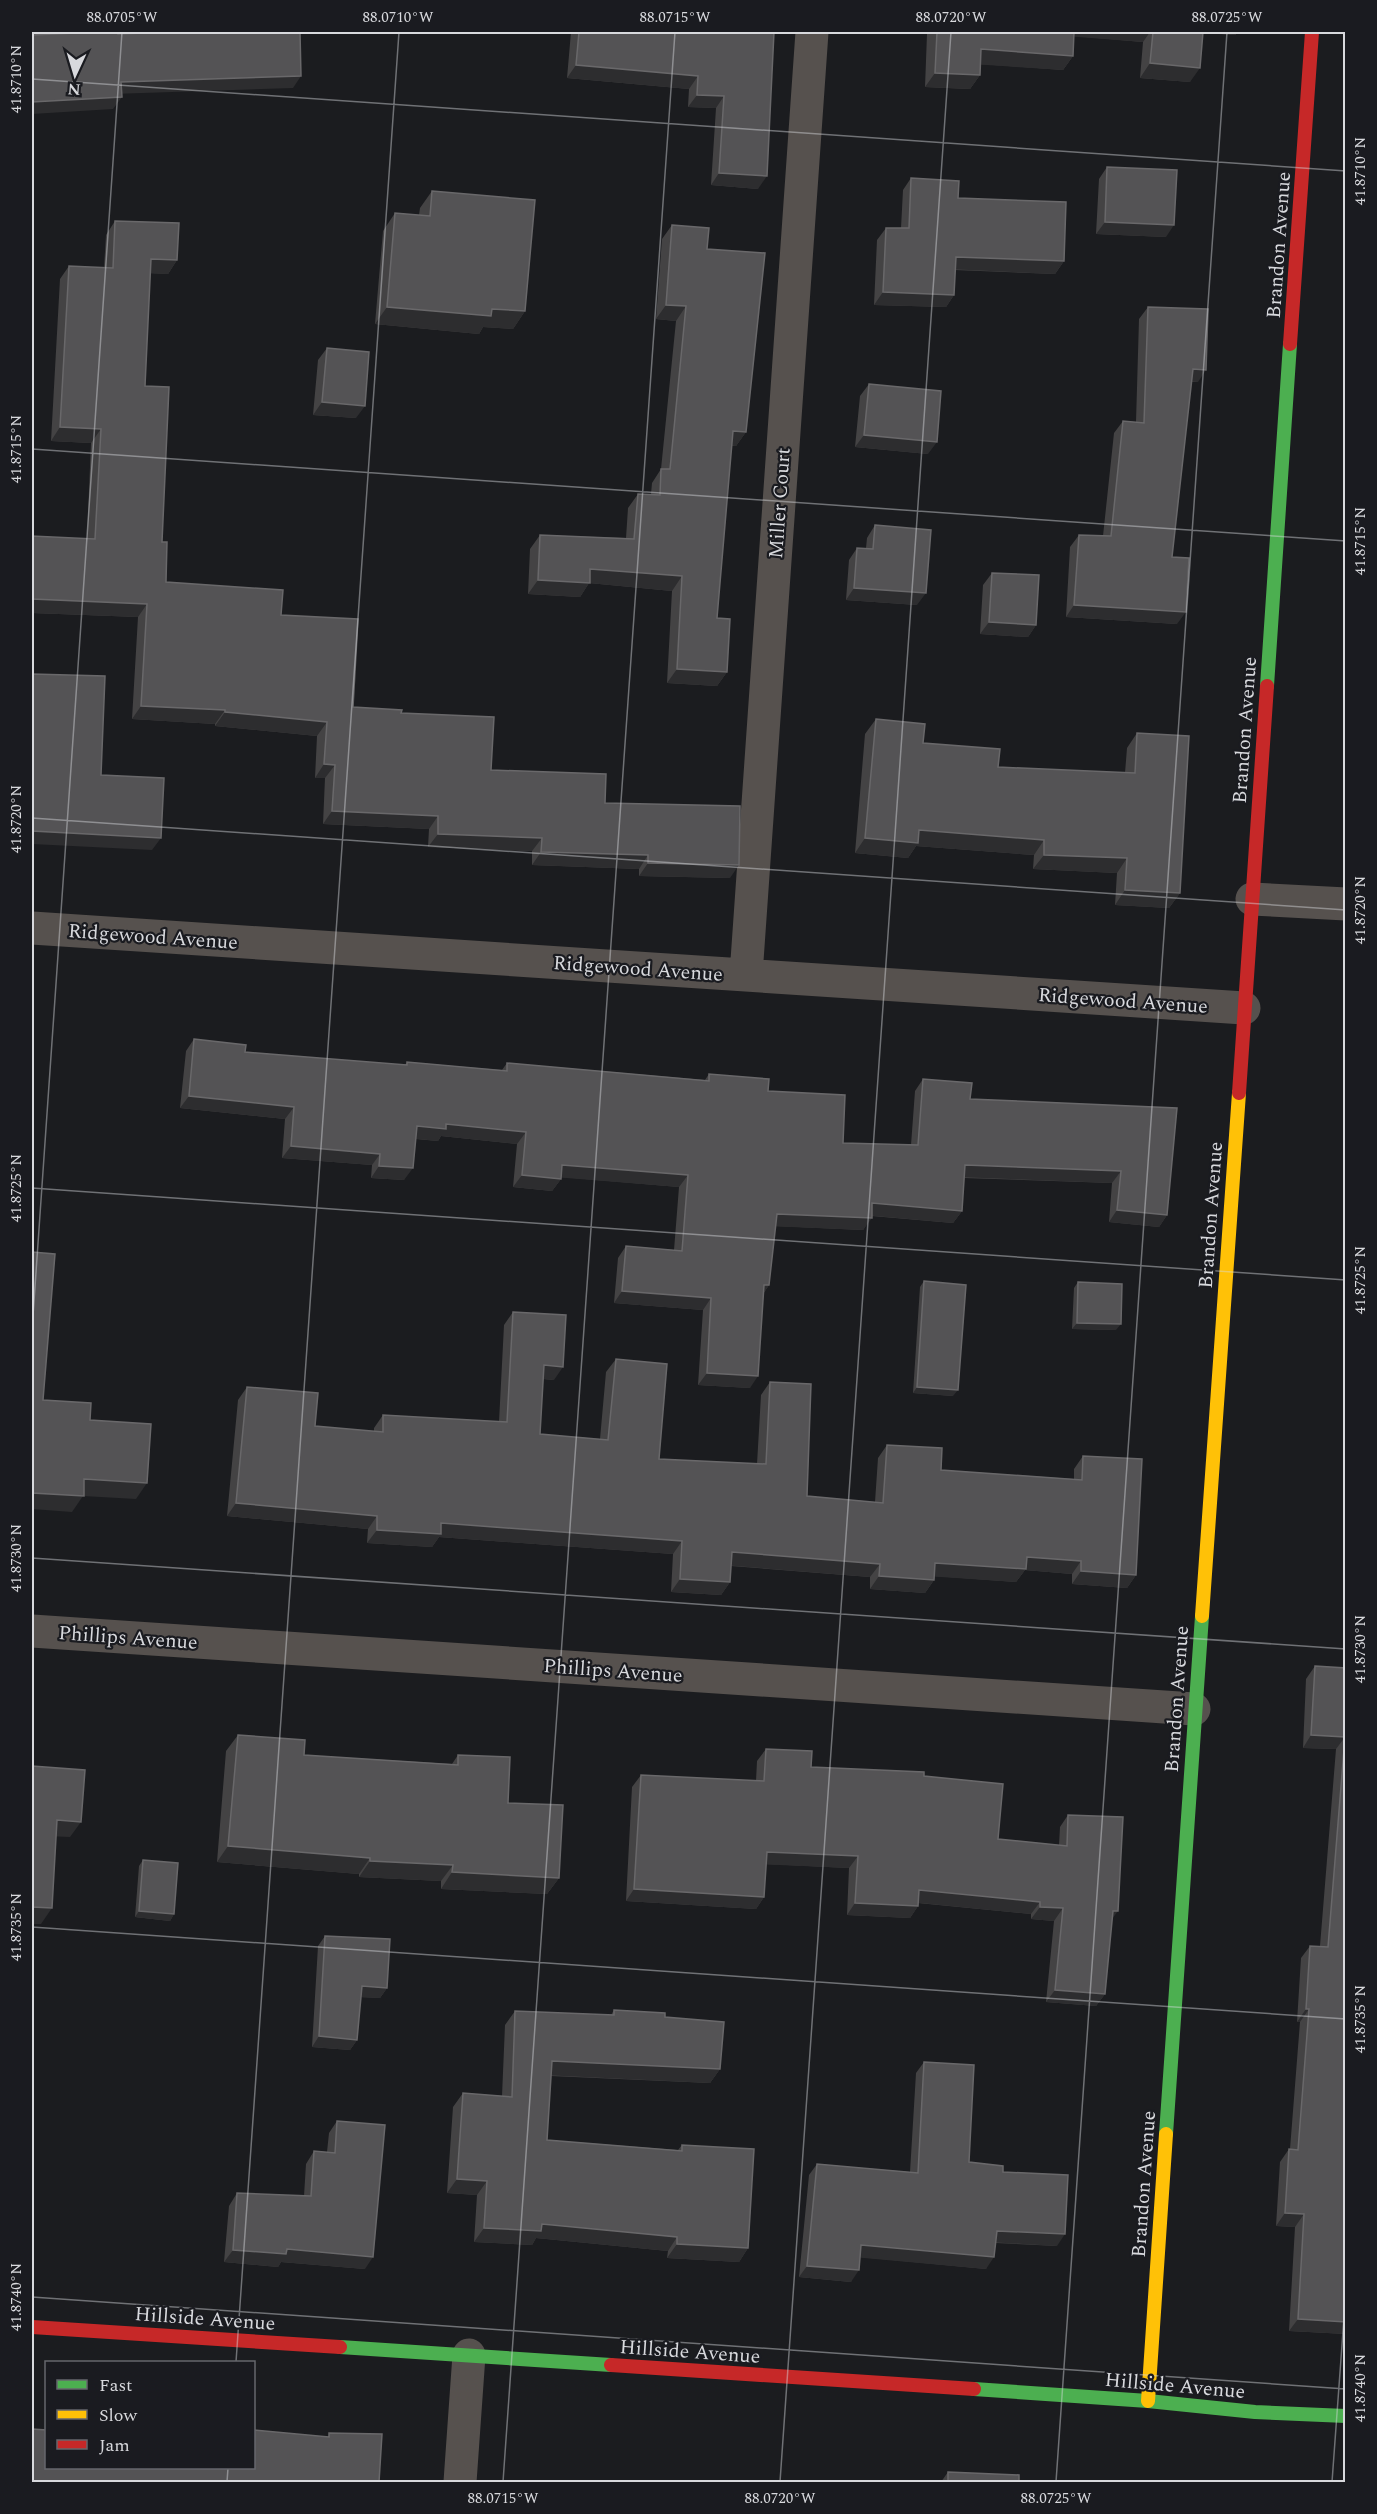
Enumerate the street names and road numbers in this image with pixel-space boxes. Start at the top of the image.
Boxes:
street label: Brandon Avenue [1259,171,1299,320]
street label: Miller Court [761,446,799,560]
street label: Brandon Avenue [1225,656,1265,805]
street label: Ridgewood Avenue [67,916,239,958]
street label: Ridgewood Avenue [552,948,724,990]
street label: Ridgewood Avenue [1037,980,1209,1022]
street label: Brandon Avenue [1191,1141,1231,1290]
street label: Phillips Avenue [57,1618,199,1658]
street label: Brandon Avenue [1157,1625,1197,1774]
street label: Phillips Avenue [542,1651,684,1691]
street label: Brandon Avenue [1124,2110,1164,2259]
street label: Hillside Avenue [134,2299,276,2339]
street label: Hillside Avenue [619,2332,761,2372]
street label: Hillside Avenue [1103,2365,1246,2407]

